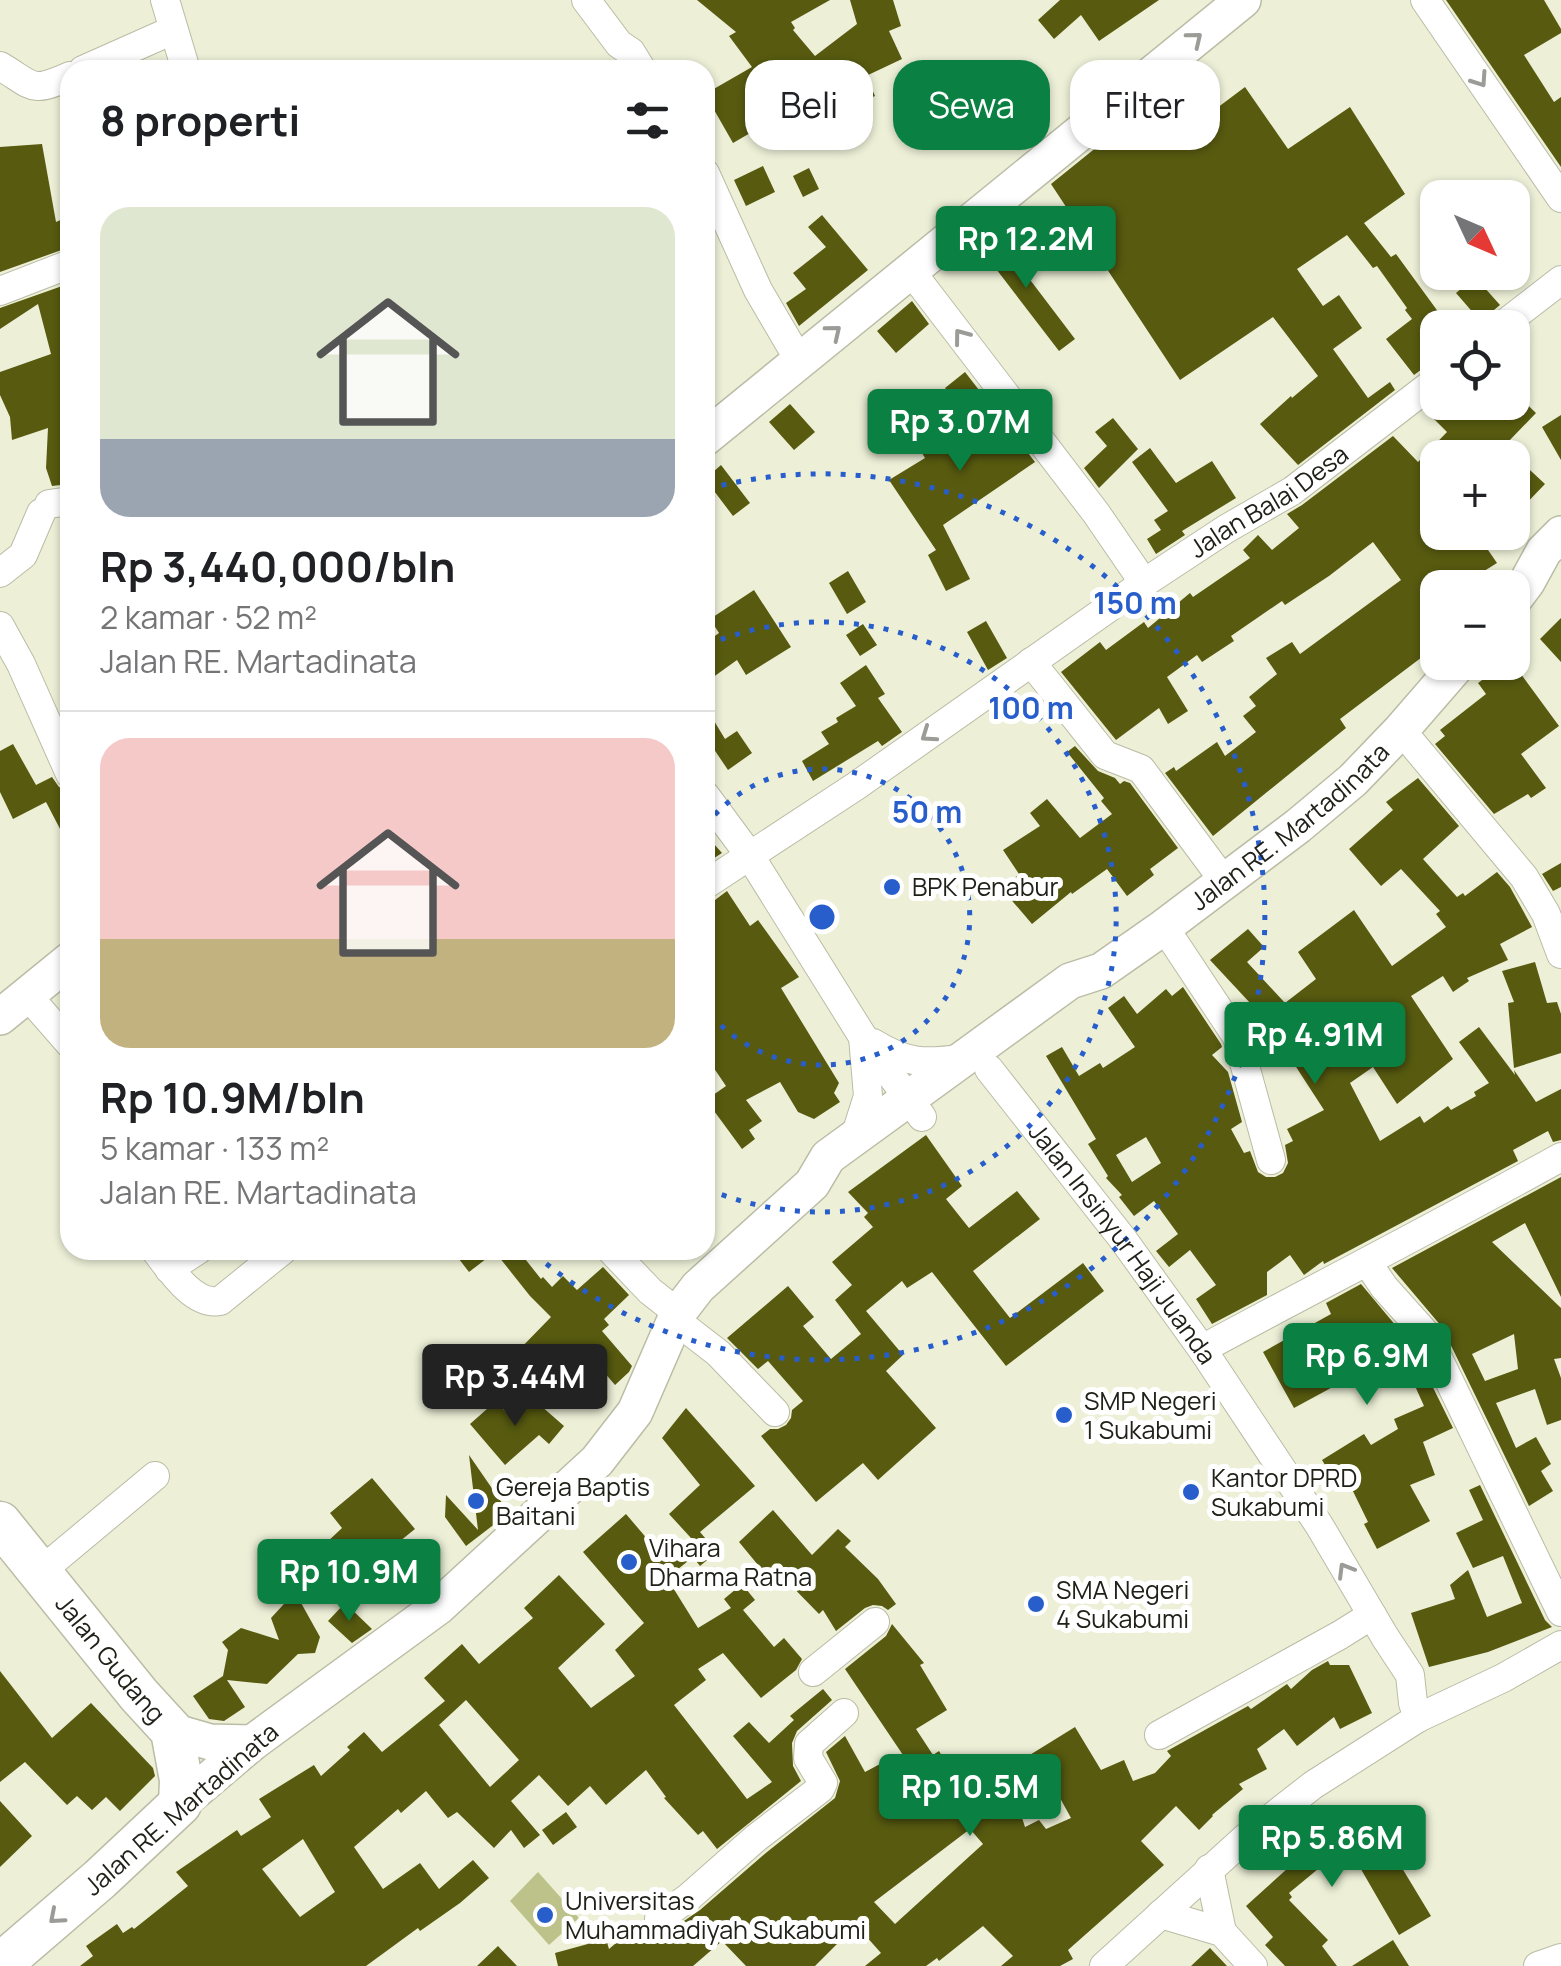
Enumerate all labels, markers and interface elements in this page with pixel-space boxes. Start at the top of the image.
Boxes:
one-way arrow [1184,33,1202,51]
chip: Beli [745,60,873,150]
chip: Sewa [893,60,1050,150]
chip: Filter [1070,60,1220,150]
one-way arrow [1468,69,1486,88]
text: 8 properti [100,91,300,149]
icon: filters [620,93,675,148]
north arrow [1420,180,1530,290]
map controls [1420,180,1530,680]
pin: Rp 12.2M [923,206,1129,291]
text: Rp 12.2M [958,216,1094,260]
icon: home [298,272,478,452]
button: locate [1420,310,1530,420]
one-way arrow [823,326,841,344]
one-way arrow [955,329,972,347]
pin: Rp 3.07M [857,389,1063,474]
text: Rp 3.07M [889,399,1031,443]
street label: Jalan Balai Desa [1182,436,1355,566]
button: + [1420,440,1530,550]
text: Rp 3,440,000/bln [100,537,455,595]
button: − [1420,570,1530,680]
text: 150 m [1093,582,1177,623]
text: 2 kamar · 52 m² [100,595,317,639]
text: Jalan RE. Martadinata [100,639,417,683]
text: 100 m [988,687,1074,728]
one-way arrow [920,723,939,741]
street label: Jalan RE. Martadinata [1183,735,1397,918]
text: 50 m [892,791,962,832]
icon: home [298,803,478,983]
place label: BPK Penabur [912,869,1058,904]
marker: BPK Penabur [881,876,903,898]
centre of rings [804,899,840,935]
pin: Rp 4.91M [1212,1002,1418,1087]
text: Rp 4.91M [1246,1012,1384,1056]
text: Rp 10.9M/bln [100,1068,365,1126]
street label: Jalan Insinyur Haji Juanda [1021,1116,1225,1371]
text: 5 kamar · 133 m² [100,1126,329,1170]
text: Jalan RE. Martadinata [100,1170,417,1214]
pin: Rp 6.9M [1275,1323,1459,1408]
text: Rp 6.9M [1305,1333,1429,1377]
pin: Rp 3.44M [412,1344,618,1429]
text: Rp 3.44M [444,1354,586,1398]
place label: SMP Negeri 1 Sukabumi [1084,1383,1217,1447]
marker: SMP Negeri 1 Sukabumi [1053,1404,1075,1426]
place label: Kantor DPRD Sukabumi [1211,1460,1357,1524]
place label: Gereja Baptis Baitani [496,1469,650,1533]
marker: Kantor DPRD Sukabumi [1180,1481,1202,1503]
marker: Gereja Baptis Baitani [465,1490,487,1512]
place label: Vihara Dharma Ratna [649,1530,812,1594]
pin: Rp 10.9M [246,1539,452,1624]
text: Rp 10.9M [279,1549,419,1593]
marker: Vihara Dharma Ratna [618,1551,640,1573]
one-way arrow [1338,1563,1357,1581]
place label: SMA Negeri 4 Sukabumi [1056,1572,1189,1636]
street label: Jalan Gudang [48,1587,174,1730]
marker: SMA Negeri 4 Sukabumi [1025,1593,1047,1615]
street label: Jalan RE. Martadinata [76,1714,286,1903]
pin: Rp 10.5M [867,1754,1073,1839]
text: Rp 10.5M [901,1764,1039,1808]
pin: Rp 5.86M [1229,1805,1435,1890]
text: Rp 5.86M [1261,1815,1403,1859]
place label: Universitas Muhammadiyah Sukabumi [565,1883,866,1947]
marker: Universitas Muhammadiyah Sukabumi [534,1904,556,1926]
one-way arrow [49,1905,68,1923]

